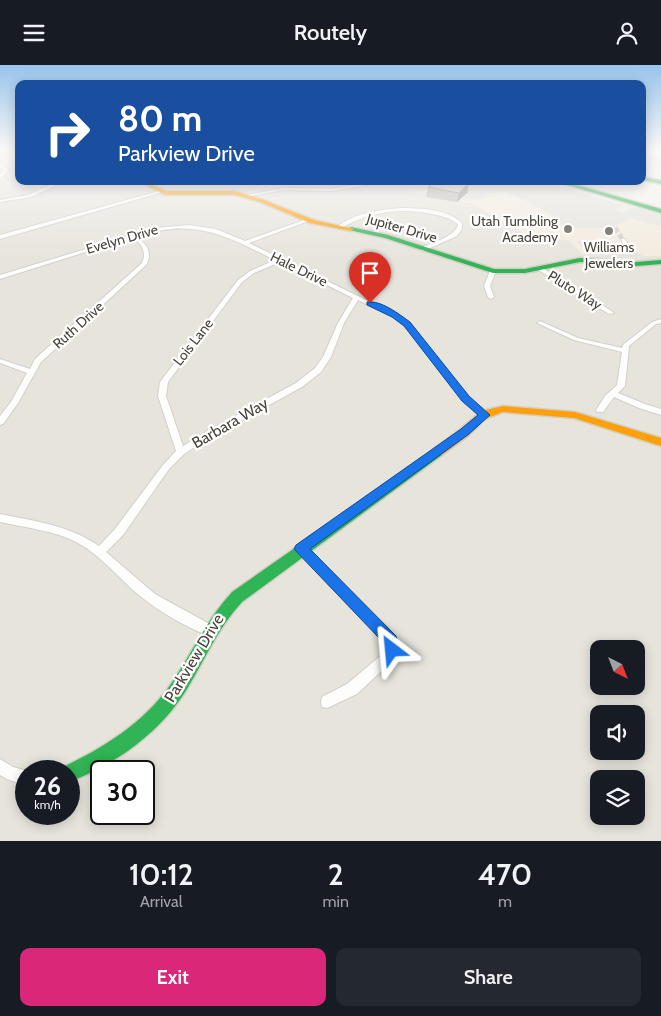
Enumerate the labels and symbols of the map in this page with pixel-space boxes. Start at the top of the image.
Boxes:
street label: Jupiter Drive [364,209,439,247]
place label: Utah Tumbling Academy [471,212,559,246]
street label: Evelyn Drive [84,220,160,258]
marker: Utah Tumbling Academy [562,223,574,235]
marker: Williams Jewelers [603,225,615,237]
place label: Williams Jewelers [584,238,634,272]
street label: Hale Drive [267,247,331,291]
pin [349,252,391,303]
street label: Pluto Way [545,266,605,314]
street label: Ruth Drive [49,297,107,353]
street label: Lois Lane [169,315,217,369]
street label: Barbara Way [188,394,272,452]
street label: Parkview Drive [160,611,228,705]
position arrow [365,623,417,675]
north arrow [590,640,645,695]
speed limit sign: 30 [90,760,155,825]

